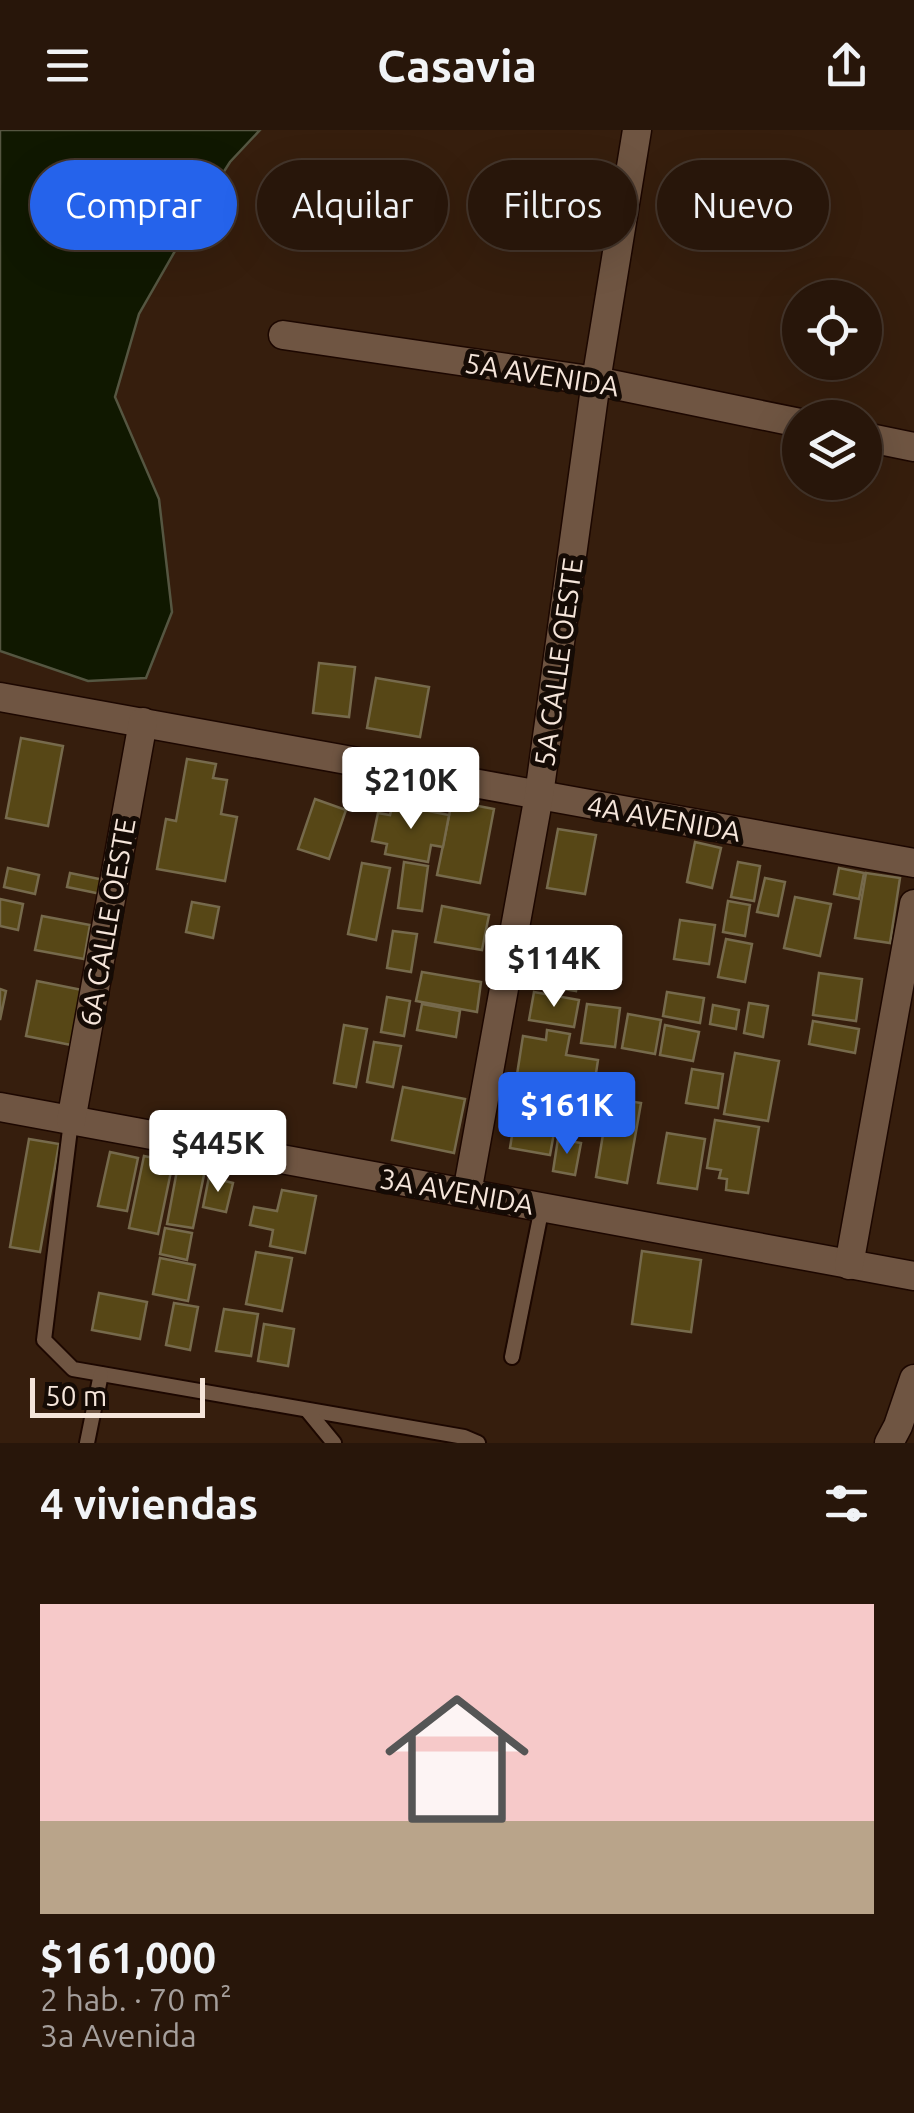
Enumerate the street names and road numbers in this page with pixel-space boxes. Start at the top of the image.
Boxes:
street label: 5A AVENIDA [463,347,621,401]
street label: 5A CALLE OESTE [528,556,588,768]
street label: 4A AVENIDA [585,789,743,847]
street label: 6A CALLE OESTE [73,816,141,1028]
street label: 3A AVENIDA [378,1162,536,1220]

